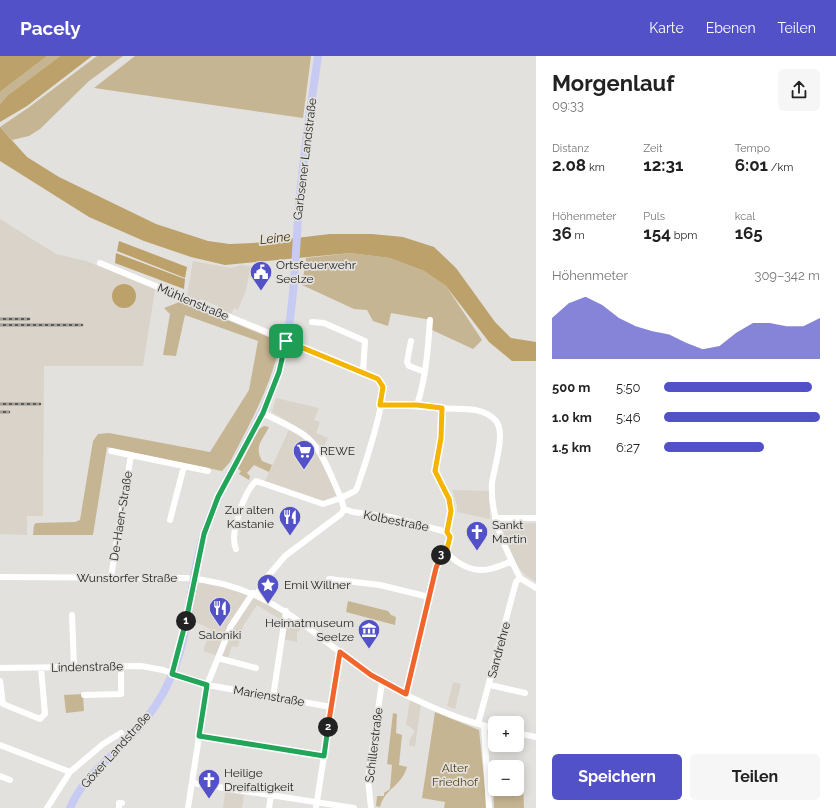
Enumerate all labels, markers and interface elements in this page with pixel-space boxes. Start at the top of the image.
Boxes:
text: Pacely [20,17,81,39]
text: Karte [649,20,684,36]
text: Ebenen [706,20,756,36]
text: Teilen [778,20,816,36]
button: share [778,69,820,111]
text: Morgenlauf [552,70,674,96]
street label: Garbsener Landstraße [291,97,319,221]
text: 09:33 [552,98,584,113]
text: Distanz [552,142,589,155]
text: Zeit [643,142,663,155]
text: Tempo [735,142,770,155]
text: 2.08 [552,155,586,175]
text: 12:31 [643,155,683,175]
text: 6:01 [735,155,768,175]
text: km [586,161,605,174]
text: /km [768,161,793,174]
text: Höhenmeter [552,210,616,223]
text: Puls [643,210,665,223]
text: kcal [735,210,755,223]
text: 36 [552,223,572,243]
text: 154 [643,223,671,243]
text: 165 [735,223,763,243]
water label: Leine [259,229,291,247]
text: m [572,229,585,242]
text: bpm [671,229,697,242]
place label: Ortsfeuerwehr Seelze [276,258,357,286]
public building icon: Ortsfeuerwehr Seelze [248,259,274,292]
text: Höhenmeter [552,268,628,283]
text: 309–342 m [754,268,820,283]
street label: Mühlenstraße [155,281,231,323]
pin [269,324,303,358]
icon: arrive [275,330,297,352]
text: 500 m [552,380,590,395]
text: 5:50 [616,380,641,395]
text: 1.0 km [552,410,592,425]
text: 5:46 [616,410,640,425]
supermarket icon: REWE [291,438,317,471]
text: 1.5 km [552,440,591,455]
text: 6:27 [616,440,640,455]
place label: REWE [320,444,355,458]
street label: De-Haen-Straße [107,470,135,562]
place label: Zur alten Kastanie [225,503,274,531]
restaurant icon: Zur alten Kastanie [277,504,303,537]
street label: Kolbestraße [362,508,430,534]
place label: Sankt Martin [492,518,527,546]
church icon: Sankt Martin [464,519,490,552]
pin: 3 [431,545,451,565]
text: 3 [438,548,444,561]
street label: Wunstorfer Straße [77,571,177,585]
place icon: Emil Willner [255,572,281,605]
place label: Emil Willner [284,578,351,592]
restaurant icon: Saloniki [207,595,233,628]
pin: 1 [176,611,196,631]
text: 1 [183,614,189,627]
place label: Heimatmuseum Seelze [265,616,354,644]
museum icon: Heimatmuseum Seelze [356,617,382,650]
street label: Sandrehre [485,620,513,680]
place label: Saloniki [199,628,241,642]
street label: Lindenstraße [51,659,123,675]
street label: Marienstraße [232,683,306,709]
street label: Schillerstraße [362,707,386,783]
street label: Göxer Landstraße [78,709,154,791]
map controls [488,716,524,796]
button: + [488,716,524,752]
pin: 2 [318,717,338,737]
text: 2 [325,720,331,733]
button: Speichern [552,754,682,800]
button: Teilen [690,754,820,800]
button: − [488,760,524,796]
park label: Alter Friedhof [432,761,479,789]
place label: Heilige Dreifaltigkeit [224,766,294,794]
church icon: Heilige Dreifaltigkeit [196,767,222,800]

